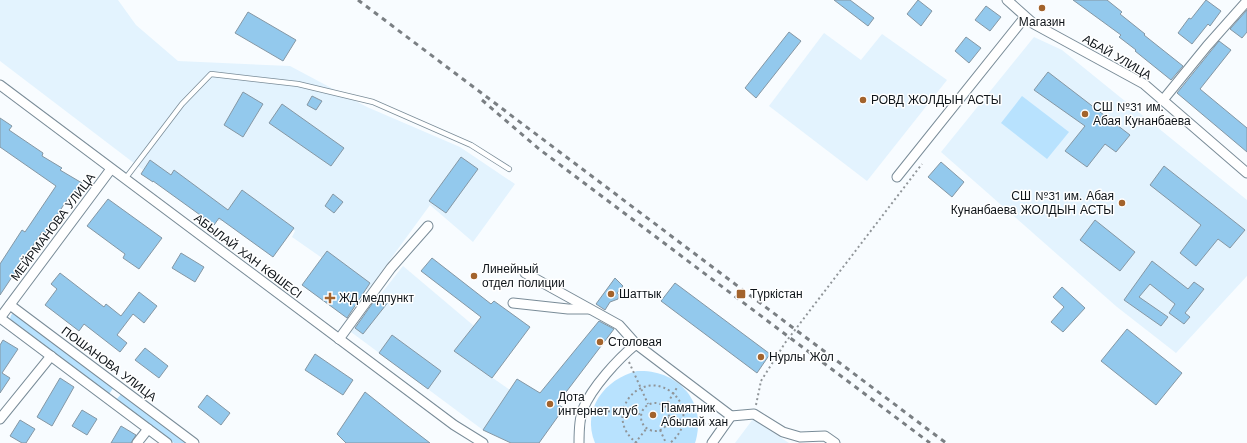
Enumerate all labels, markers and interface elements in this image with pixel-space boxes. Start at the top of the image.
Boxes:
marker: Магазин [1037,3,1047,13]
place label: Магазин [1019,15,1065,29]
street label: АБАЙ УЛИЦА [1080,31,1154,82]
place label: РОВД ЖОЛДЫН АСТЫ [871,93,1001,107]
marker: РОВД ЖОЛДЫН АСТЫ [858,95,868,105]
place label: СШ №31 им. Абая Кунанбаева [1093,100,1191,128]
marker: СШ №31 им. Абая Кунанбаева [1080,109,1090,119]
street label: МЕЙРМАНОВА УЛИЦА [7,170,98,283]
place label: СШ №31 им. Абая Кунанбаева ЖОЛДЫН АСТЫ [951,189,1114,217]
marker: СШ №31 им. Абая Кунанбаева ЖОЛДЫН АСТЫ [1117,198,1127,208]
street label: АБЫЛАЙ ХАН КӨШЕСІ [191,210,305,301]
place label: Линейный отдел полиции [482,262,565,290]
marker: Линейный отдел полиции [469,271,479,281]
place label: Шаттык [619,287,662,301]
place label: Түркістан [750,287,803,301]
marker: Түркістан [735,288,747,300]
marker: Шаттык [606,289,616,299]
place label: ЖД медпункт [339,291,414,305]
marker: ЖД медпункт [324,292,336,304]
street label: ПОШАНОВА УЛИЦА [59,324,159,404]
place label: Столовая [608,335,662,349]
marker: Столовая [595,337,605,347]
place label: Нурлы Жол [769,350,834,364]
marker: Нурлы Жол [756,352,766,362]
place label: Дота интернет клуб [558,390,638,418]
marker: Дота интернет клуб [545,399,555,409]
place label: Памятник Абылай хан [661,401,728,429]
marker: Памятник Абылай хан [648,410,658,420]

